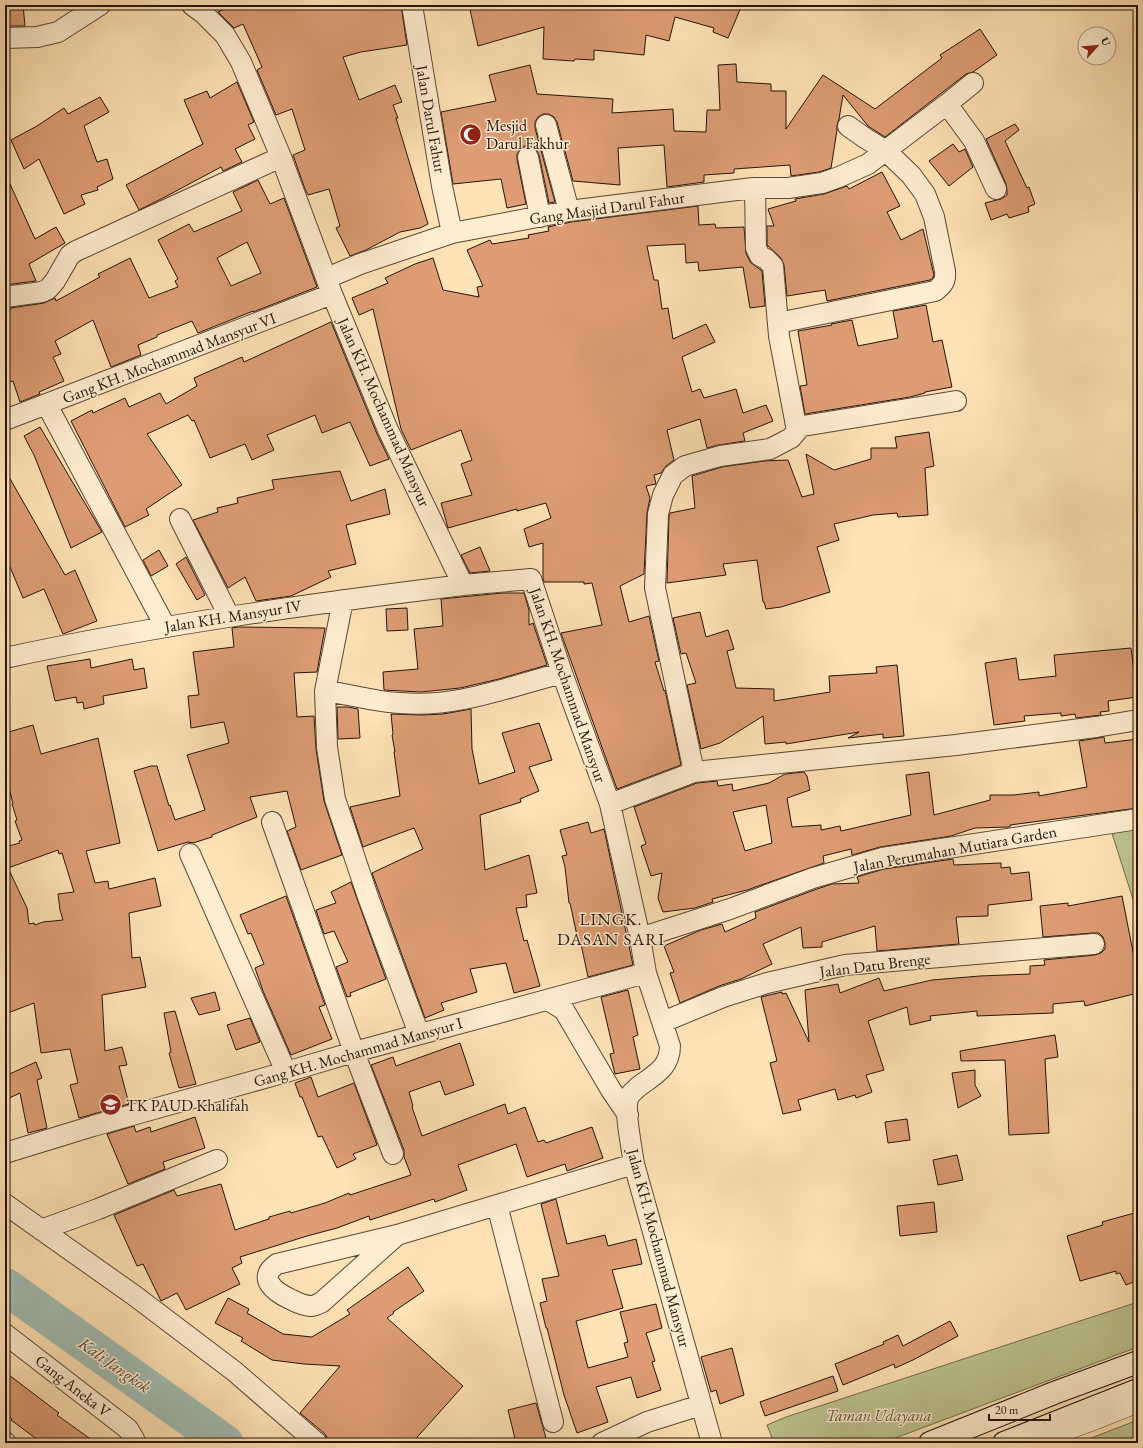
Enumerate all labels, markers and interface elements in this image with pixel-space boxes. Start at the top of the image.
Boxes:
north arrow [1077,26,1117,66]
text: U [1098,35,1114,49]
street label: Jalan Darul Fahur [411,61,451,175]
place label: Mesjid Darul Fakhur [486,115,570,154]
mosque icon: Mesjid Darul Fakhur [458,121,484,147]
street label: Gang Masjid Darul Fahur [528,187,687,229]
street label: Gang KH. Mochammad Mansyur VI [59,307,279,409]
street label: Jalan KH. Mochammad Mansyur [332,312,436,510]
street label: Jalan KH. Mochammad Mansyur [524,583,611,786]
street label: Jalan KH. Mansyur IV [161,595,303,638]
street label: Jalan Perumahan Mutiara Garden [850,821,1059,878]
district label: LINGK. DASAN SARI [557,908,665,950]
street label: Jalan Datu Brenge [816,948,932,982]
street label: Gang KH. Mochammad Mansyur I [251,1012,465,1092]
school or university icon: TK PAUD Khalifah [97,1092,123,1118]
place label: TK PAUD Khalifah [126,1095,249,1116]
street label: Jalan KH. Mochammad Mansyur [622,1144,696,1350]
water label: Kali Jangkok [74,1332,156,1398]
street label: Gang Aneka V [31,1350,115,1422]
scale bar [989,1396,1050,1422]
text: 20 m [995,1402,1019,1418]
park label: Taman Udayana [826,1405,932,1426]

